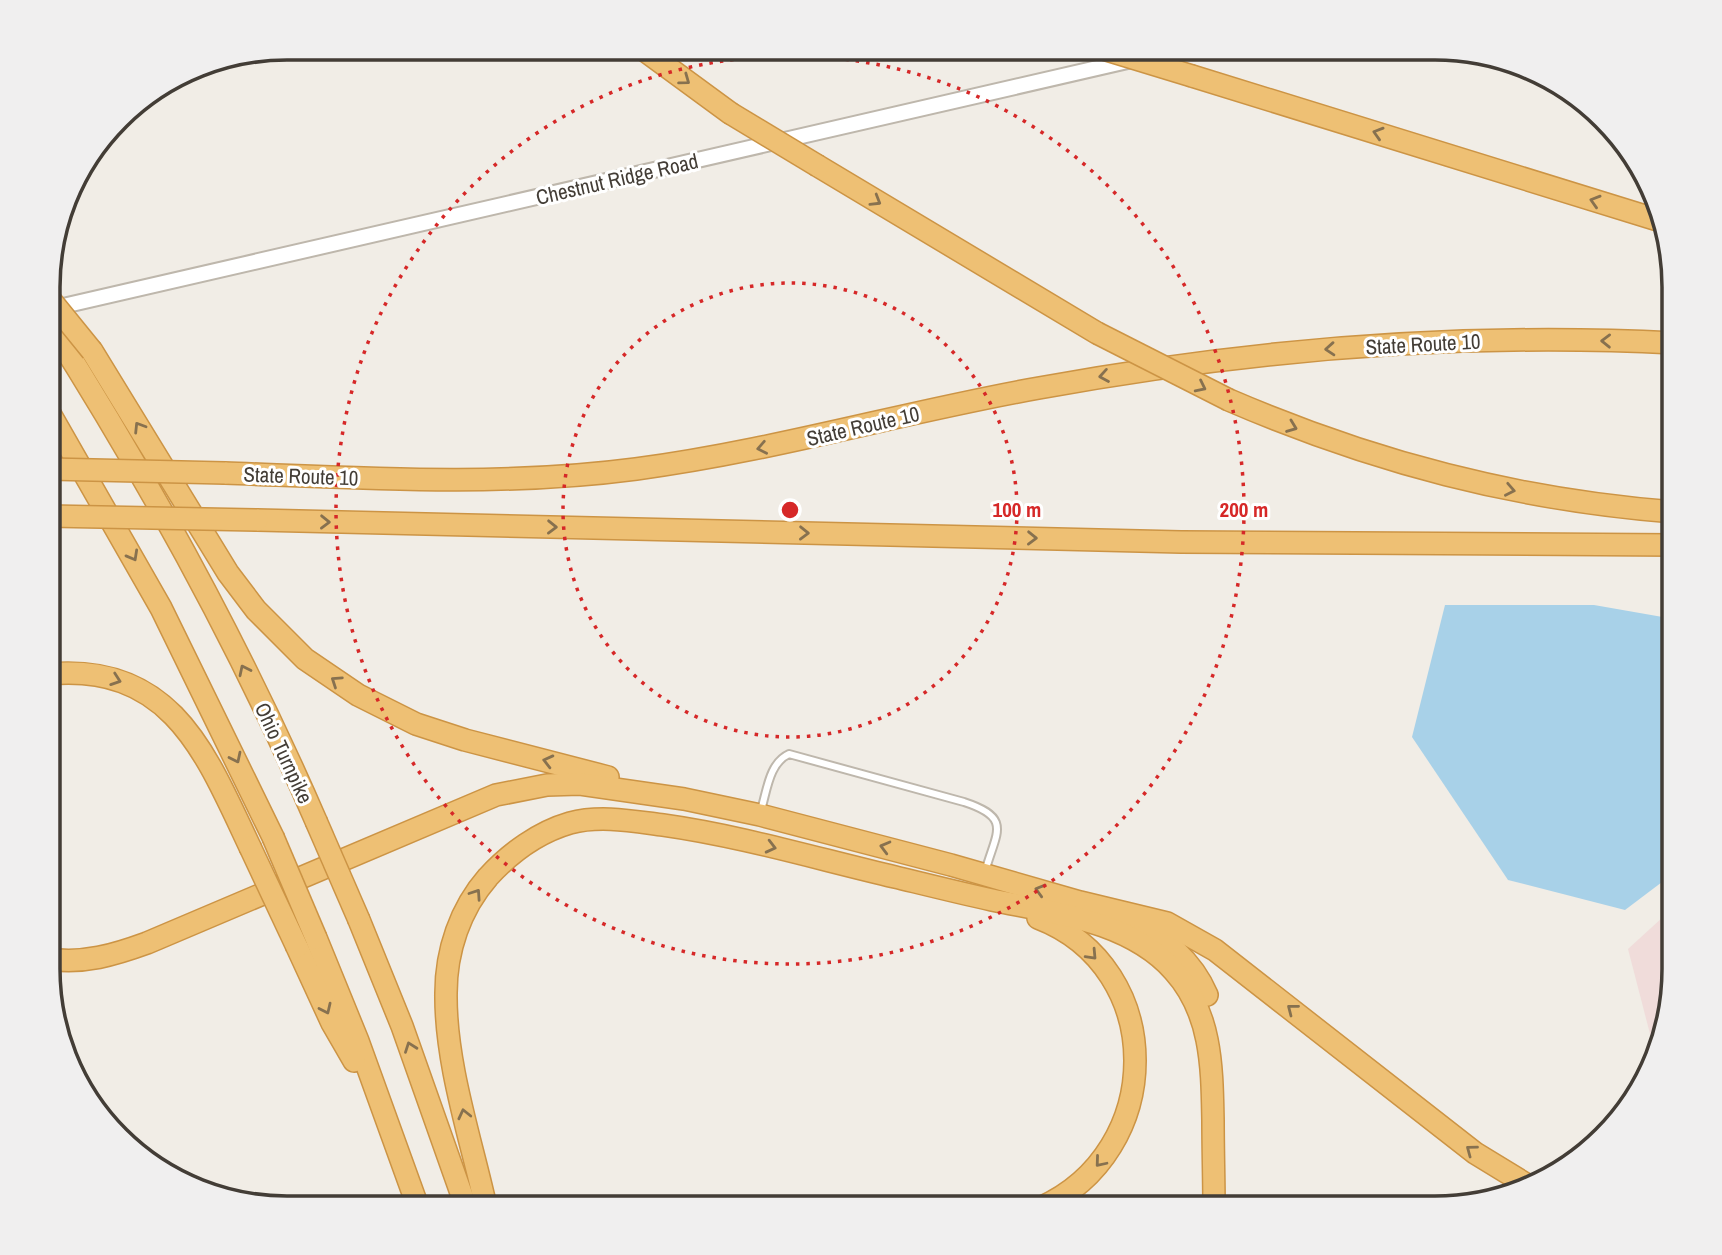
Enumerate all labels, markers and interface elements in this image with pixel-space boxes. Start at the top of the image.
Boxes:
one-way arrow [677,72,690,84]
one-way arrow [1372,127,1384,142]
street label: Chestnut Ridge Road [533,146,701,212]
one-way arrow [869,193,882,206]
one-way arrow [1590,194,1602,209]
street label: State Route 10 [1365,327,1481,361]
one-way arrow [1600,333,1611,349]
one-way arrow [1324,342,1335,357]
one-way arrow [1098,368,1110,383]
one-way arrow [1194,379,1206,393]
street label: State Route 10 [804,399,922,453]
one-way arrow [1285,418,1297,432]
one-way arrow [135,421,148,434]
one-way arrow [756,440,767,455]
street label: State Route 10 [243,460,359,492]
one-way arrow [1504,482,1516,497]
text: 100 m [993,495,1041,524]
text: 200 m [1220,495,1268,524]
centre of rings [778,498,802,522]
one-way arrow [320,514,331,530]
one-way arrow [547,520,558,535]
one-way arrow [799,525,810,541]
one-way arrow [1027,530,1037,546]
one-way arrow [125,549,138,561]
one-way arrow [239,665,253,677]
one-way arrow [110,672,122,686]
one-way arrow [331,677,344,690]
street label: Ohio Turnpike [248,698,320,808]
one-way arrow [228,751,242,764]
one-way arrow [542,755,554,769]
one-way arrow [765,839,777,853]
one-way arrow [879,841,891,855]
one-way arrow [1035,884,1047,899]
one-way arrow [467,889,480,902]
one-way arrow [1084,946,1096,959]
one-way arrow [317,1001,331,1014]
one-way arrow [1287,1005,1299,1018]
one-way arrow [404,1042,418,1054]
one-way arrow [458,1108,473,1120]
one-way arrow [1466,1145,1479,1158]
one-way arrow [1095,1154,1108,1166]

